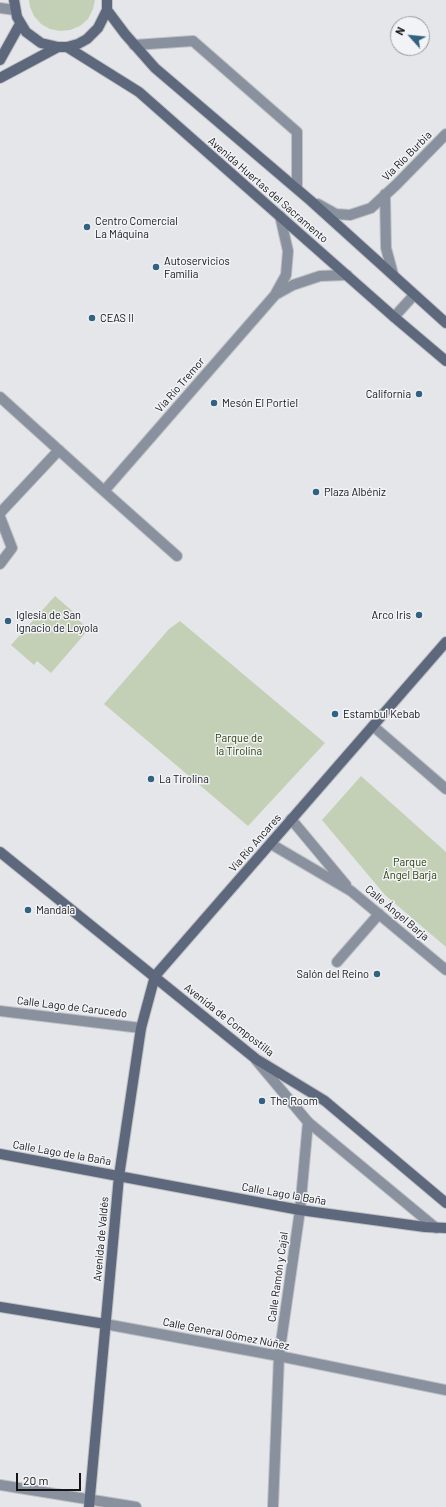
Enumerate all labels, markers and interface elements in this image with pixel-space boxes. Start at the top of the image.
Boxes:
north arrow [390,16,430,56]
text: N [392,25,407,37]
street label: Vía Río Burbia [379,128,435,184]
street label: Avenida Huertas del Sacramento [205,134,331,246]
place label: Centro Comercial La Máquina [95,214,178,240]
marker: Centro Comercial La Máquina [82,222,92,232]
place label: Autoservicios Familia [164,254,230,280]
marker: Autoservicios Familia [151,262,161,272]
place label: CEAS II [100,311,134,325]
marker: CEAS II [87,313,97,323]
street label: Vía Río Tremor [153,355,207,415]
place label: California [366,387,411,401]
marker: California [414,389,424,399]
place label: Mesón El Portiel [222,396,298,410]
marker: Mesón El Portiel [209,398,219,408]
place label: Plaza Albéniz [324,485,386,499]
marker: Plaza Albéniz [311,487,321,497]
place label: Iglesia de San Ignacio de Loyola [16,608,98,634]
place label: Arco Iris [372,608,411,622]
marker: Arco Iris [414,610,424,620]
marker: Iglesia de San Ignacio de Loyola [3,616,13,626]
place label: Estambul Kebab [343,707,420,721]
marker: Estambul Kebab [330,709,340,719]
park label: Parque de la Tirolina [215,731,263,757]
place label: La Tirolina [159,772,209,786]
marker: La Tirolina [146,774,156,784]
street label: Vía Río Ancares [226,811,284,875]
park label: Parque Ángel Barja [383,855,437,881]
street label: Calle Ángel Barja [362,882,432,944]
place label: Mandala [36,903,75,917]
marker: Mandala [23,905,33,915]
place label: Salón del Reino [297,967,369,981]
marker: Salón del Reino [372,969,382,979]
street label: Avenida de Compostilla [181,981,277,1059]
street label: Calle Lago de Carucedo [16,994,128,1020]
place label: The Room [270,1094,318,1108]
marker: The Room [257,1096,267,1106]
street label: Calle Lago de la Baña [12,1138,112,1168]
street label: Calle Lago la Baña [241,1180,327,1208]
street label: Avenida de Valdés [91,1196,111,1282]
street label: Calle Ramón y Cajal [265,1231,291,1323]
street label: Calle General Gómez Núñez [162,1315,290,1353]
scale bar [18,1465,83,1491]
text: 20 m [23,1473,49,1487]

